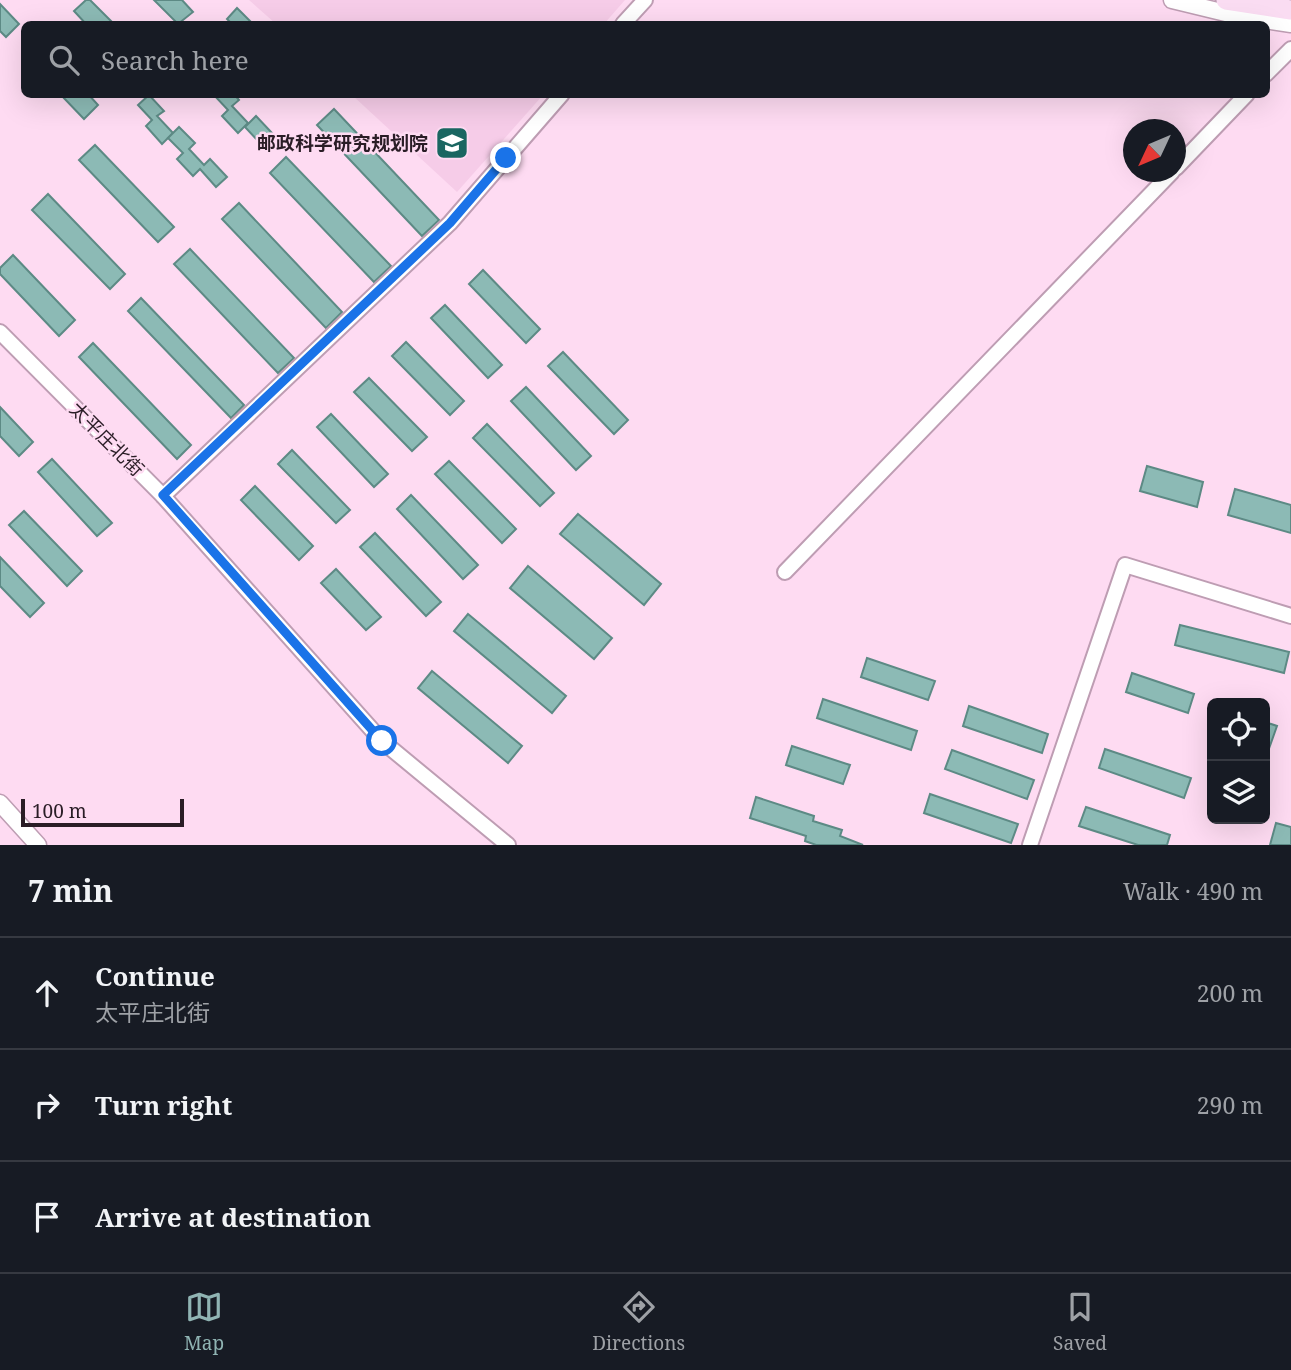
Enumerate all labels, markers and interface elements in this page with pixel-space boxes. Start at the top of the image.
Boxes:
search box [21,21,1270,98]
icon: search [45,41,83,79]
text: Search here [101,42,249,78]
north arrow [1123,119,1186,182]
school or university icon: 邮政科学研究规划院 [433,124,471,162]
place label: 邮政科学研究规划院 [257,130,428,156]
route end [490,142,521,173]
street label: 太平庄北街 [64,396,150,482]
map controls [1207,698,1270,824]
button: locate [1207,698,1270,761]
route start [366,725,397,756]
button: layers [1207,761,1270,824]
scale bar [21,796,184,828]
text: 100 m [32,798,87,824]
text: 7 min [28,870,113,911]
text: Walk · 490 m [1123,875,1263,907]
text: Continue [95,958,215,994]
icon: ahead [28,974,66,1012]
text: 200 m [1197,977,1263,1009]
text: 太平庄北街 [95,996,210,1028]
icon: right [28,1086,66,1124]
text: Turn right [95,1087,232,1123]
text: 290 m [1197,1089,1263,1121]
icon: arrive [28,1198,66,1236]
text: Arrive at destination [95,1199,371,1235]
tab: Map [184,1288,224,1356]
tab: Directions [592,1288,685,1356]
tab: Saved [1053,1288,1107,1356]

